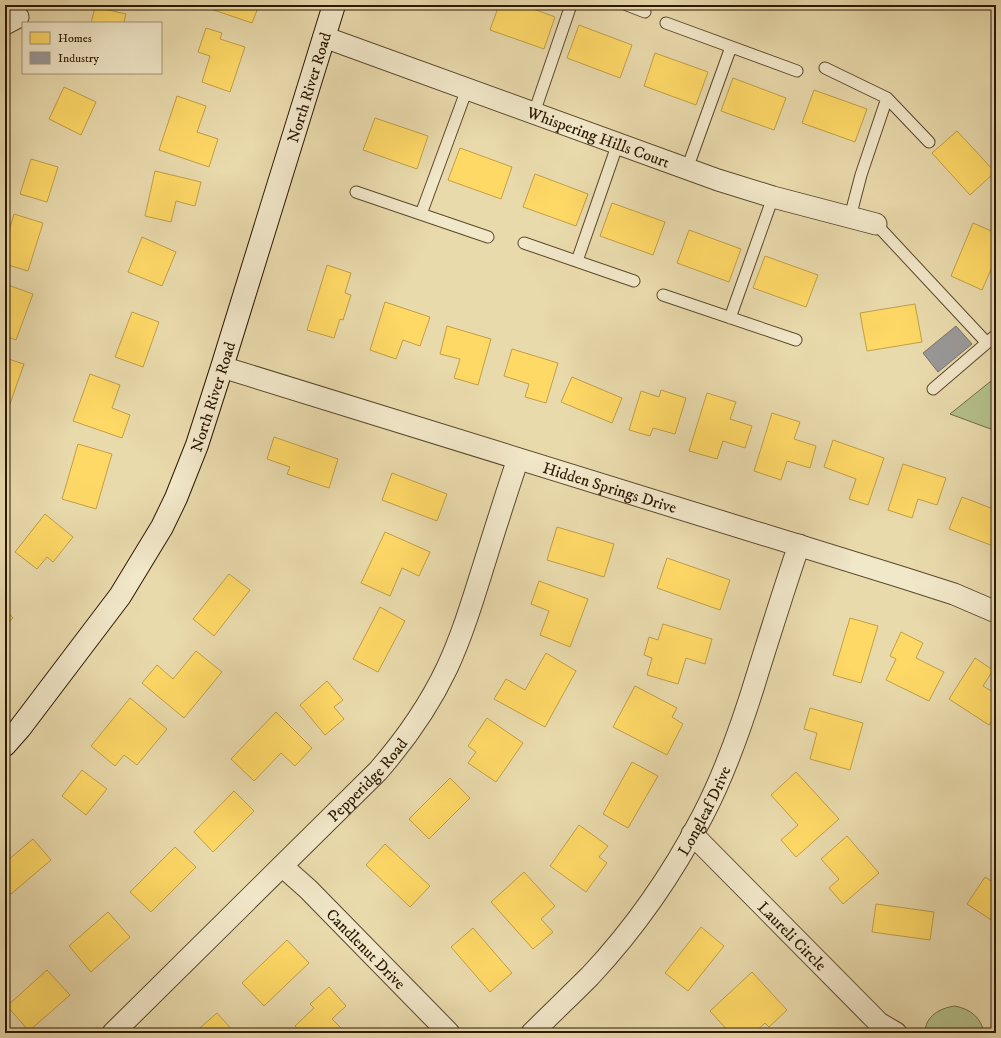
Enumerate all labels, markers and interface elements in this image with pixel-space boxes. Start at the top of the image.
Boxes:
legend [22,22,162,74]
street label: North River Road [283,30,336,145]
text: Homes [58,31,92,46]
text: Industry [58,51,99,66]
street label: Whispering Hills Court [523,102,672,173]
street label: North River Road [186,339,240,455]
street label: Hidden Springs Drive [540,458,679,518]
street label: Pepperidge Road [324,734,412,826]
street label: Longleaf Drive [674,763,736,859]
street label: Laureli Circle [753,897,831,976]
street label: Candlenut Drive [322,905,410,994]

